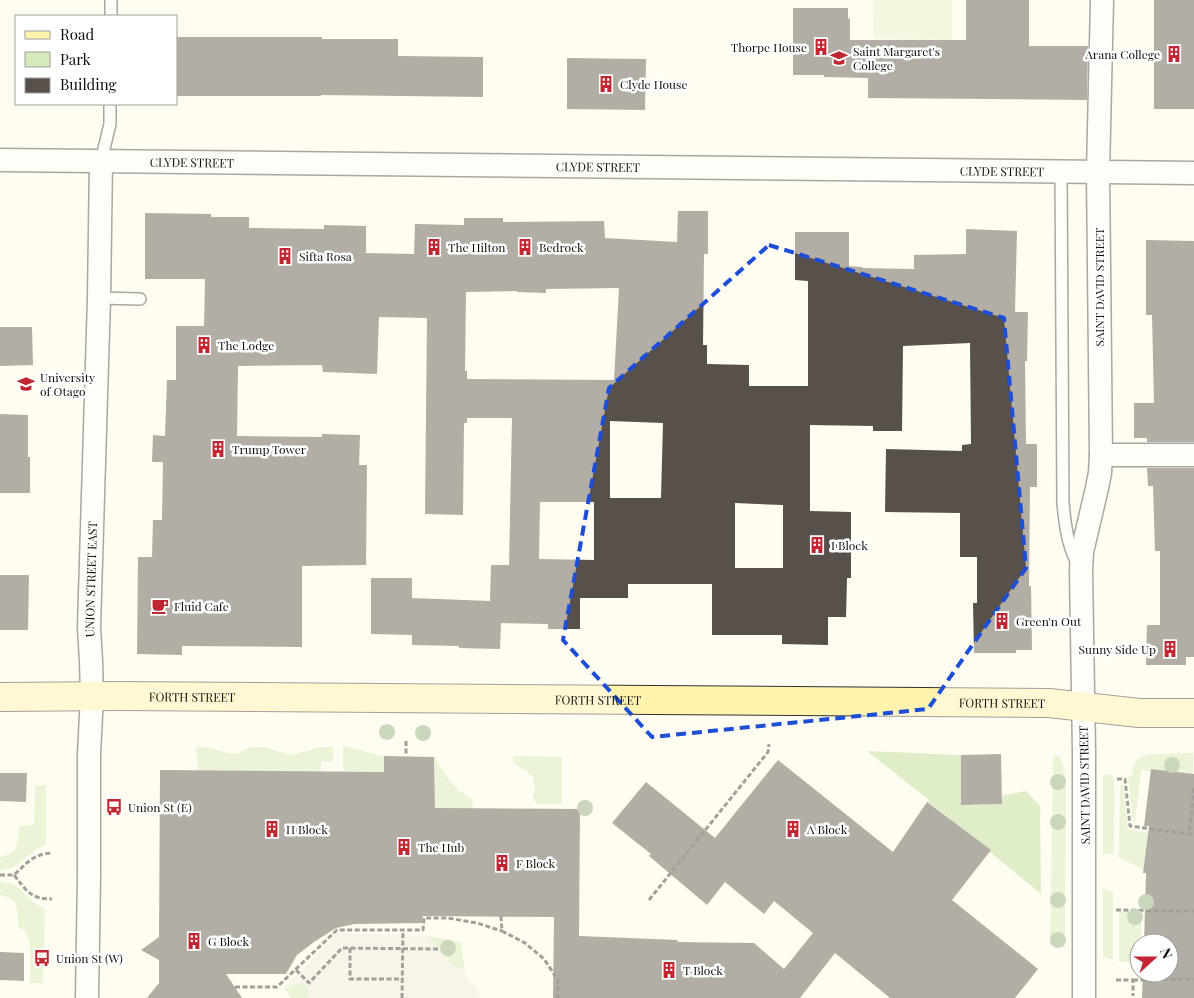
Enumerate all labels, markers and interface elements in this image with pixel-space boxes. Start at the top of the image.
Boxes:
legend [15,15,178,105]
text: Road [60,24,94,44]
building icon: Thorpe House [811,37,831,57]
place label: Thorpe House [731,39,807,55]
place label: Saint Margaret's College [853,43,940,73]
building icon: Arana College [1164,44,1184,64]
place label: Arana College [1084,46,1160,62]
school or university icon: Saint Margaret's College [829,48,849,68]
text: Park [60,49,92,69]
text: Building [60,74,117,94]
building icon: Clyde House [596,74,616,94]
place label: Clyde House [620,76,688,92]
street label: CLYDE STREET [150,154,235,171]
street label: CLYDE STREET [556,158,641,175]
street label: CLYDE STREET [960,162,1045,179]
street label: SAINT DAVID STREET [1091,227,1107,346]
building icon: The Hilton [424,237,444,257]
building icon: Bedrock [515,237,535,257]
place label: The Hilton [448,239,506,255]
place label: Bedrock [539,239,584,255]
building icon: Sifta Rosa [275,246,295,266]
place label: Sifta Rosa [299,248,352,264]
building icon: The Lodge [194,335,214,355]
place label: The Lodge [218,337,274,353]
place label: University of Otago [40,369,95,399]
school or university icon: University of Otago [16,374,36,394]
building icon: Trump Tower [208,439,228,459]
place label: Trump Tower [232,441,307,457]
street label: UNION STREET EAST [81,520,100,638]
building icon: I Block [807,535,827,555]
place label: I Block [831,537,868,553]
cafe icon: Fluid Cafe [150,596,170,616]
place label: Fluid Cafe [174,598,229,614]
building icon: Green'n Out [992,611,1012,631]
place label: Green'n Out [1016,613,1082,629]
building icon: Sunny Side Up [1160,639,1180,659]
place label: Sunny Side Up [1079,641,1156,657]
street label: FORTH STREET [149,688,236,705]
street label: FORTH STREET [555,691,642,708]
street label: FORTH STREET [959,694,1046,711]
street label: SAINT DAVID STREET [1075,725,1093,845]
bus stop icon: Union St (E) [104,797,124,817]
place label: Union St (E) [128,799,192,815]
building icon: H Block [262,819,282,839]
building icon: A Block [783,819,803,839]
place label: H Block [286,821,328,837]
place label: A Block [806,821,848,837]
building icon: The Hub [394,837,414,857]
place label: The Hub [418,839,464,855]
building icon: F Block [492,853,512,873]
place label: F Block [516,855,556,871]
building icon: G Block [184,931,204,951]
place label: G Block [208,933,250,949]
north arrow [1129,933,1179,983]
text: N [1156,945,1177,961]
bus stop icon: Union St (W) [32,948,52,968]
place label: Union St (W) [56,950,123,966]
building icon: T Block [659,960,679,980]
place label: T Block [683,962,723,978]

